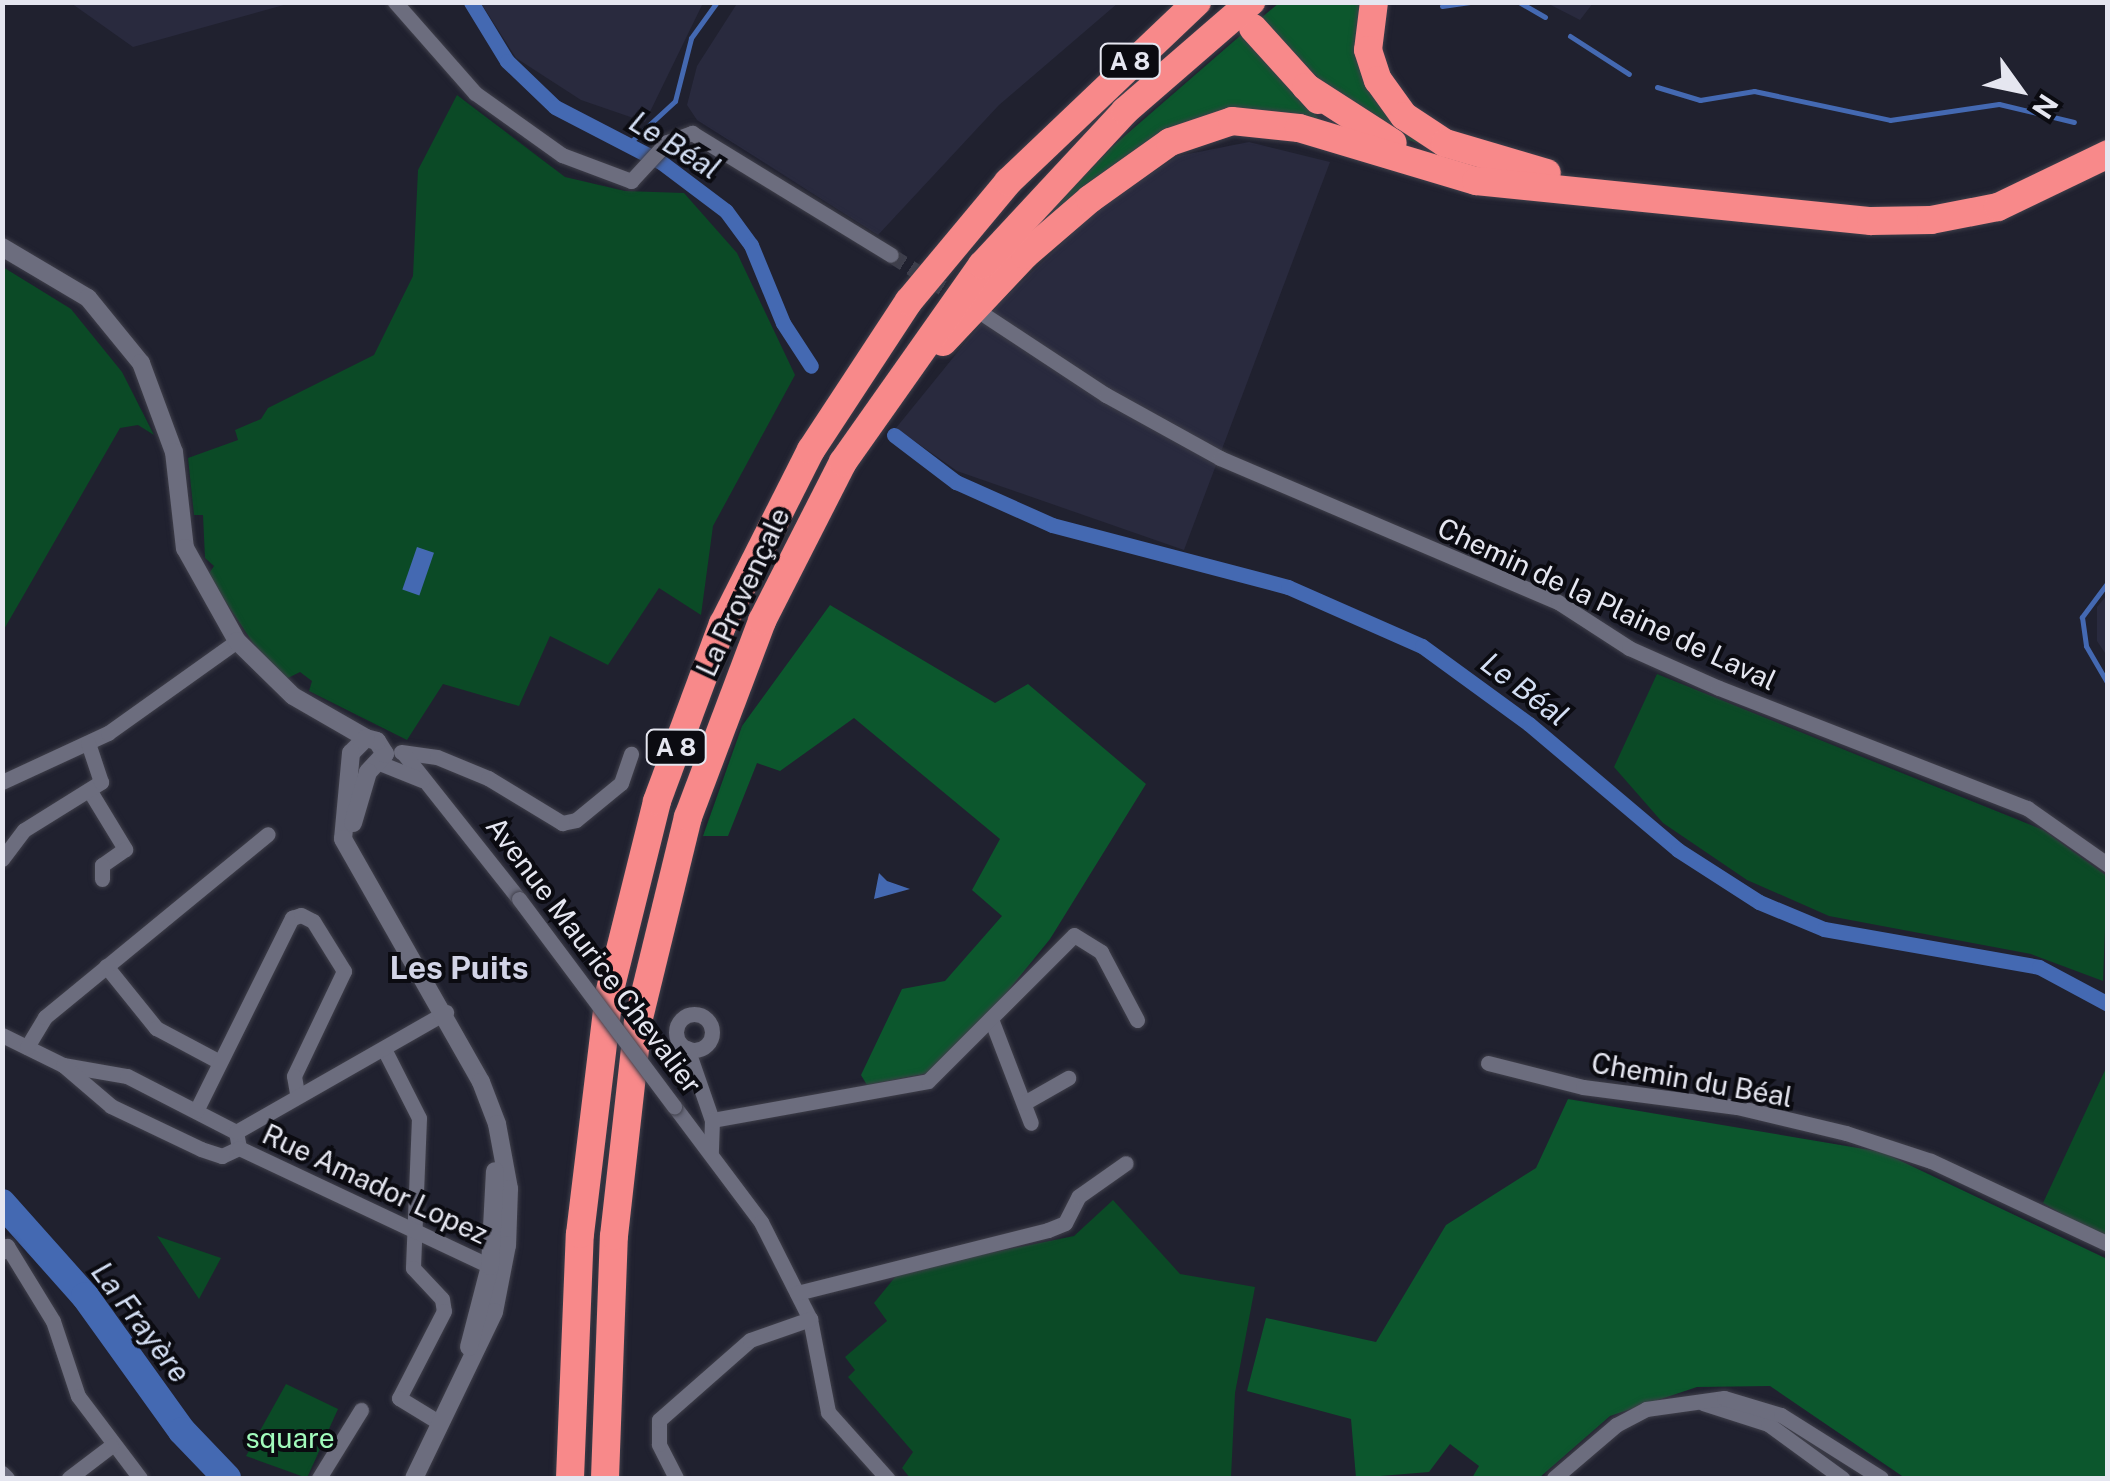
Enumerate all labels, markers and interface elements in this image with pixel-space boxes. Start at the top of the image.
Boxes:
north arrow [1970,40,2070,140]
road number: A 8 [1098,41,1162,81]
text: N [2026,88,2065,125]
water label: Le Béal [623,103,727,187]
street label: La Provençale [689,502,797,682]
street label: Chemin de la Plaine de Laval [1432,510,1782,698]
water label: Le Béal [1474,644,1576,734]
road number: A 8 [644,727,708,767]
street label: Avenue Maurice Chevalier [479,810,709,1100]
district label: Les Puits [389,949,529,987]
street label: Chemin du Béal [1589,1046,1795,1114]
street label: Rue Amador Lopez [257,1117,493,1251]
water label: La Frayère [84,1255,198,1389]
park label: square [245,1421,335,1455]

